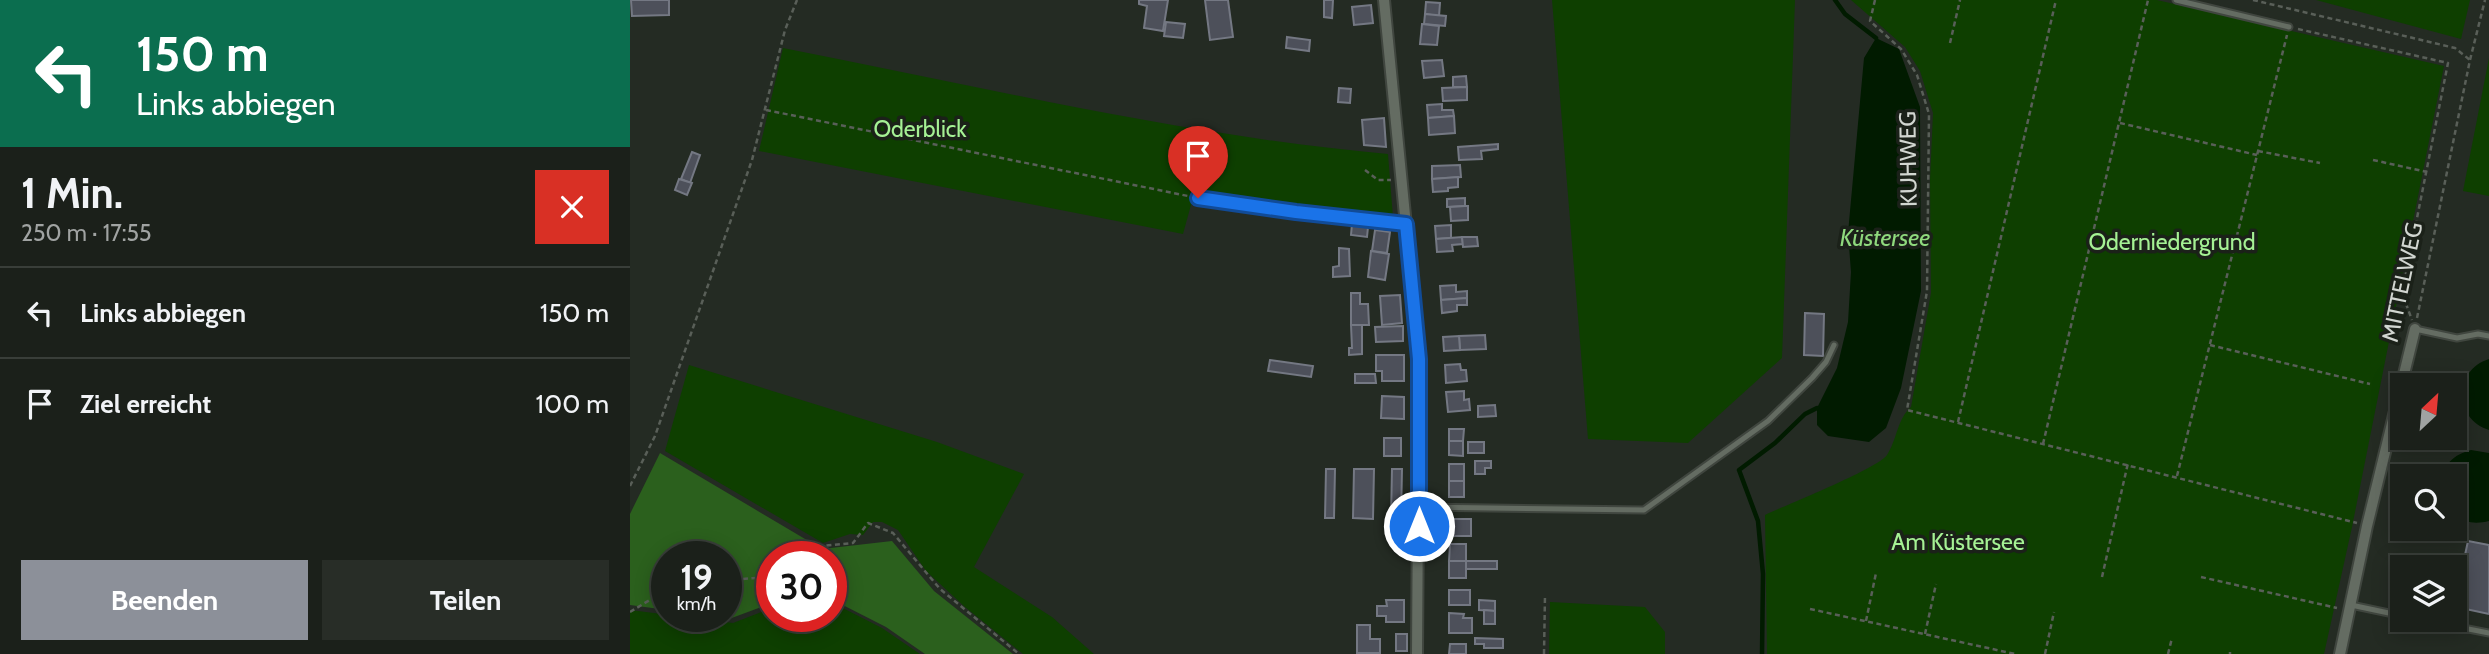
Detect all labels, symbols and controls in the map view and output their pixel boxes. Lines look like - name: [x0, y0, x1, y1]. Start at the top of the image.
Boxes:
- text: 150 m: [136, 24, 269, 83]
- icon: left: [21, 28, 112, 119]
- text: Links abbiegen: [136, 84, 336, 123]
- street label: KUHWEG: [1893, 111, 1923, 207]
- park label: Oderblick: [873, 115, 967, 143]
- pin: [1168, 126, 1228, 198]
- icon: arrive: [1179, 137, 1217, 175]
- text: 1 Min.: [21, 167, 123, 219]
- button: close: [535, 170, 609, 244]
- text: 250 m · 17:55: [21, 219, 151, 247]
- street label: MITTELWEG: [2376, 220, 2428, 344]
- water label: Küstersee: [1840, 223, 1930, 252]
- park label: Oderniedergrund: [2089, 228, 2255, 256]
- icon: left: [21, 294, 59, 332]
- text: Links abbiegen: [80, 297, 246, 329]
- text: 150 m: [540, 297, 609, 329]
- north arrow: [2390, 373, 2468, 450]
- map controls: [2390, 373, 2467, 632]
- icon: arrive: [21, 385, 59, 423]
- text: Ziel erreicht: [80, 388, 211, 420]
- text: 100 m: [536, 388, 609, 420]
- button: search: [2390, 464, 2467, 541]
- position arrow: [1382, 489, 1456, 563]
- park label: Am Küstersee: [1891, 528, 2025, 556]
- speed limit sign: 30: [756, 541, 847, 632]
- button: layers: [2390, 555, 2467, 632]
- text: 19: [680, 556, 713, 599]
- button: Beenden: [21, 560, 308, 640]
- button: Teilen: [322, 560, 609, 640]
- text: km/h: [677, 593, 716, 615]

